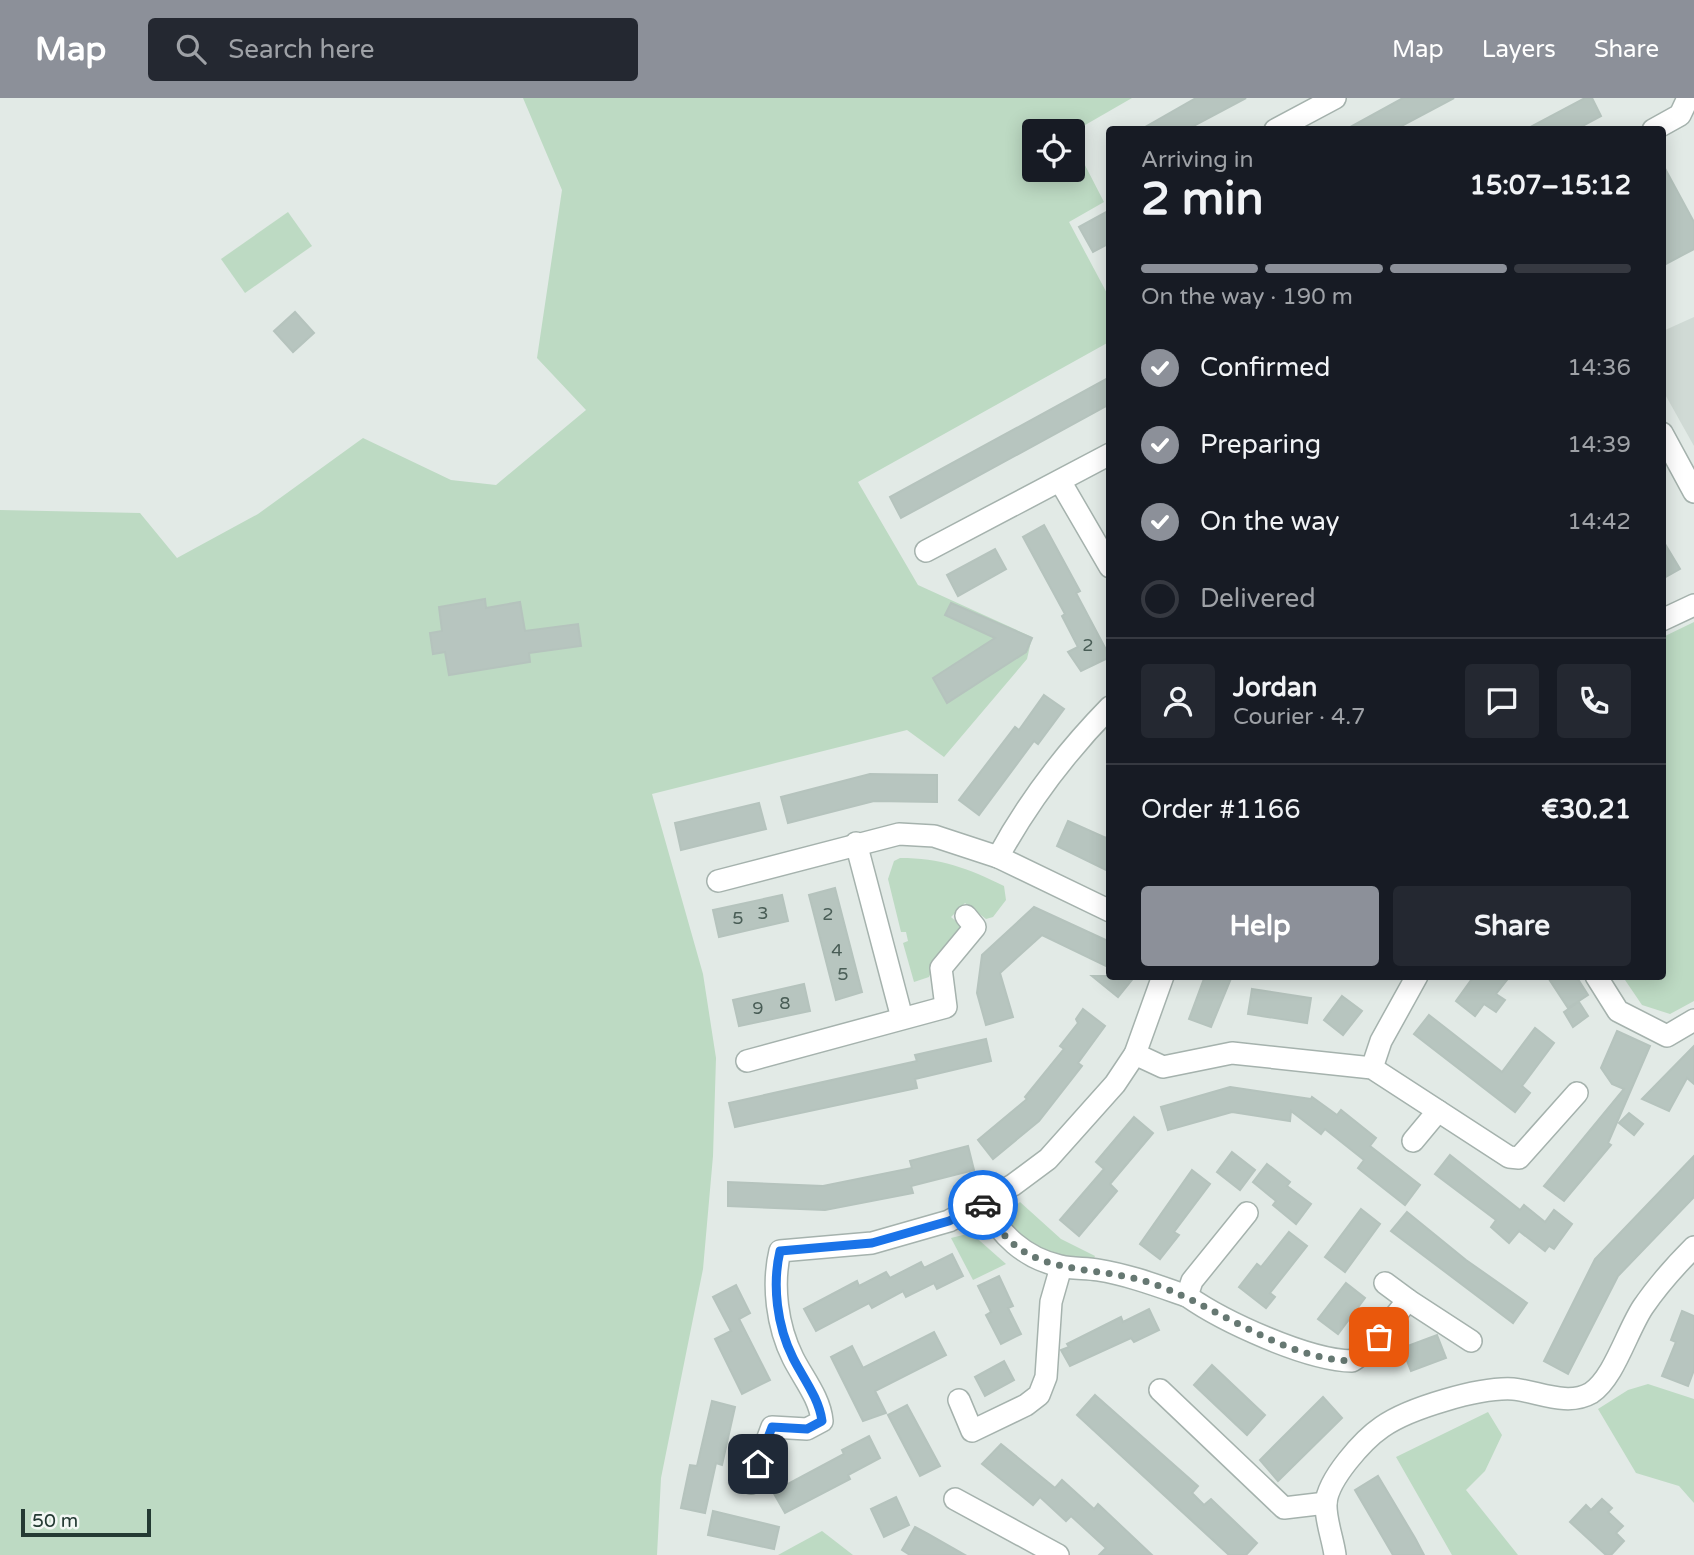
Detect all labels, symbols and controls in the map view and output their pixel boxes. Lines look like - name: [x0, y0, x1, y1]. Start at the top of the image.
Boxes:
- search box: [148, 18, 638, 81]
- text: Map: [35, 30, 106, 69]
- icon: search: [172, 30, 210, 68]
- text: Search here: [228, 34, 374, 65]
- text: Map: [1392, 35, 1444, 64]
- text: Layers: [1482, 35, 1556, 64]
- text: Share: [1594, 35, 1659, 64]
- map controls: [1022, 119, 1085, 182]
- button: locate: [1022, 119, 1085, 182]
- text: Arriving in: [1141, 146, 1254, 174]
- text: 15:07–15:12: [1470, 170, 1631, 201]
- text: 2 min: [1141, 172, 1264, 227]
- text: On the way · 190 m: [1141, 283, 1353, 311]
- icon: check: [1141, 349, 1179, 387]
- text: Confirmed: [1200, 352, 1330, 383]
- text: 14:36: [1567, 354, 1631, 382]
- icon: check: [1141, 426, 1179, 464]
- text: Preparing: [1200, 429, 1321, 460]
- text: 14:39: [1567, 431, 1631, 459]
- icon: check: [1141, 503, 1179, 541]
- text: On the way: [1200, 506, 1340, 537]
- text: 14:42: [1567, 508, 1631, 536]
- text: Delivered: [1200, 583, 1316, 614]
- house number: 2: [1082, 634, 1094, 656]
- button: person: [1141, 664, 1215, 738]
- button: chat: [1465, 664, 1539, 738]
- button: phone: [1557, 664, 1631, 738]
- text: Jordan: [1233, 672, 1317, 703]
- text: Courier · 4.7: [1233, 703, 1366, 731]
- text: Order #1166: [1141, 794, 1301, 825]
- text: €30.21: [1541, 794, 1631, 825]
- button: Help: [1141, 886, 1379, 966]
- button: Share: [1393, 886, 1631, 966]
- house number: 3: [757, 902, 769, 924]
- house number: 2: [822, 903, 834, 925]
- house number: 5: [732, 907, 744, 929]
- house number: 4: [831, 939, 843, 961]
- house number: 5: [837, 963, 849, 985]
- house number: 8: [779, 992, 791, 1014]
- house number: 9: [752, 997, 764, 1019]
- courier: [948, 1170, 1018, 1240]
- icon: car: [964, 1186, 1002, 1224]
- pin: [1349, 1307, 1409, 1367]
- icon: bag: [1360, 1318, 1398, 1356]
- pin: [728, 1434, 788, 1494]
- icon: home: [739, 1445, 777, 1483]
- scale bar: [21, 1506, 150, 1538]
- text: 50 m: [32, 1510, 78, 1532]

